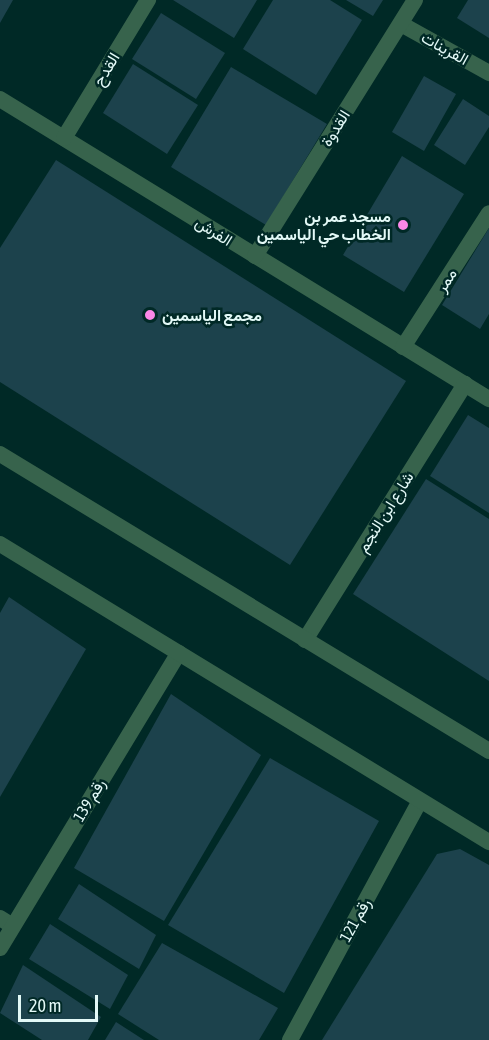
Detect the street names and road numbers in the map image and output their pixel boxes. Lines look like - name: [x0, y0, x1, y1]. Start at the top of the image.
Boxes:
- street label: القرينات: [418, 27, 472, 69]
- street label: القدح: [89, 49, 123, 89]
- street label: القدوة: [316, 106, 354, 150]
- street label: الفرش: [192, 212, 236, 250]
- street label: ممر: [431, 265, 461, 295]
- street label: شارع ابن النجم: [353, 468, 417, 556]
- street label: رقم 139: [69, 775, 109, 825]
- street label: رقم 121: [335, 895, 375, 945]

